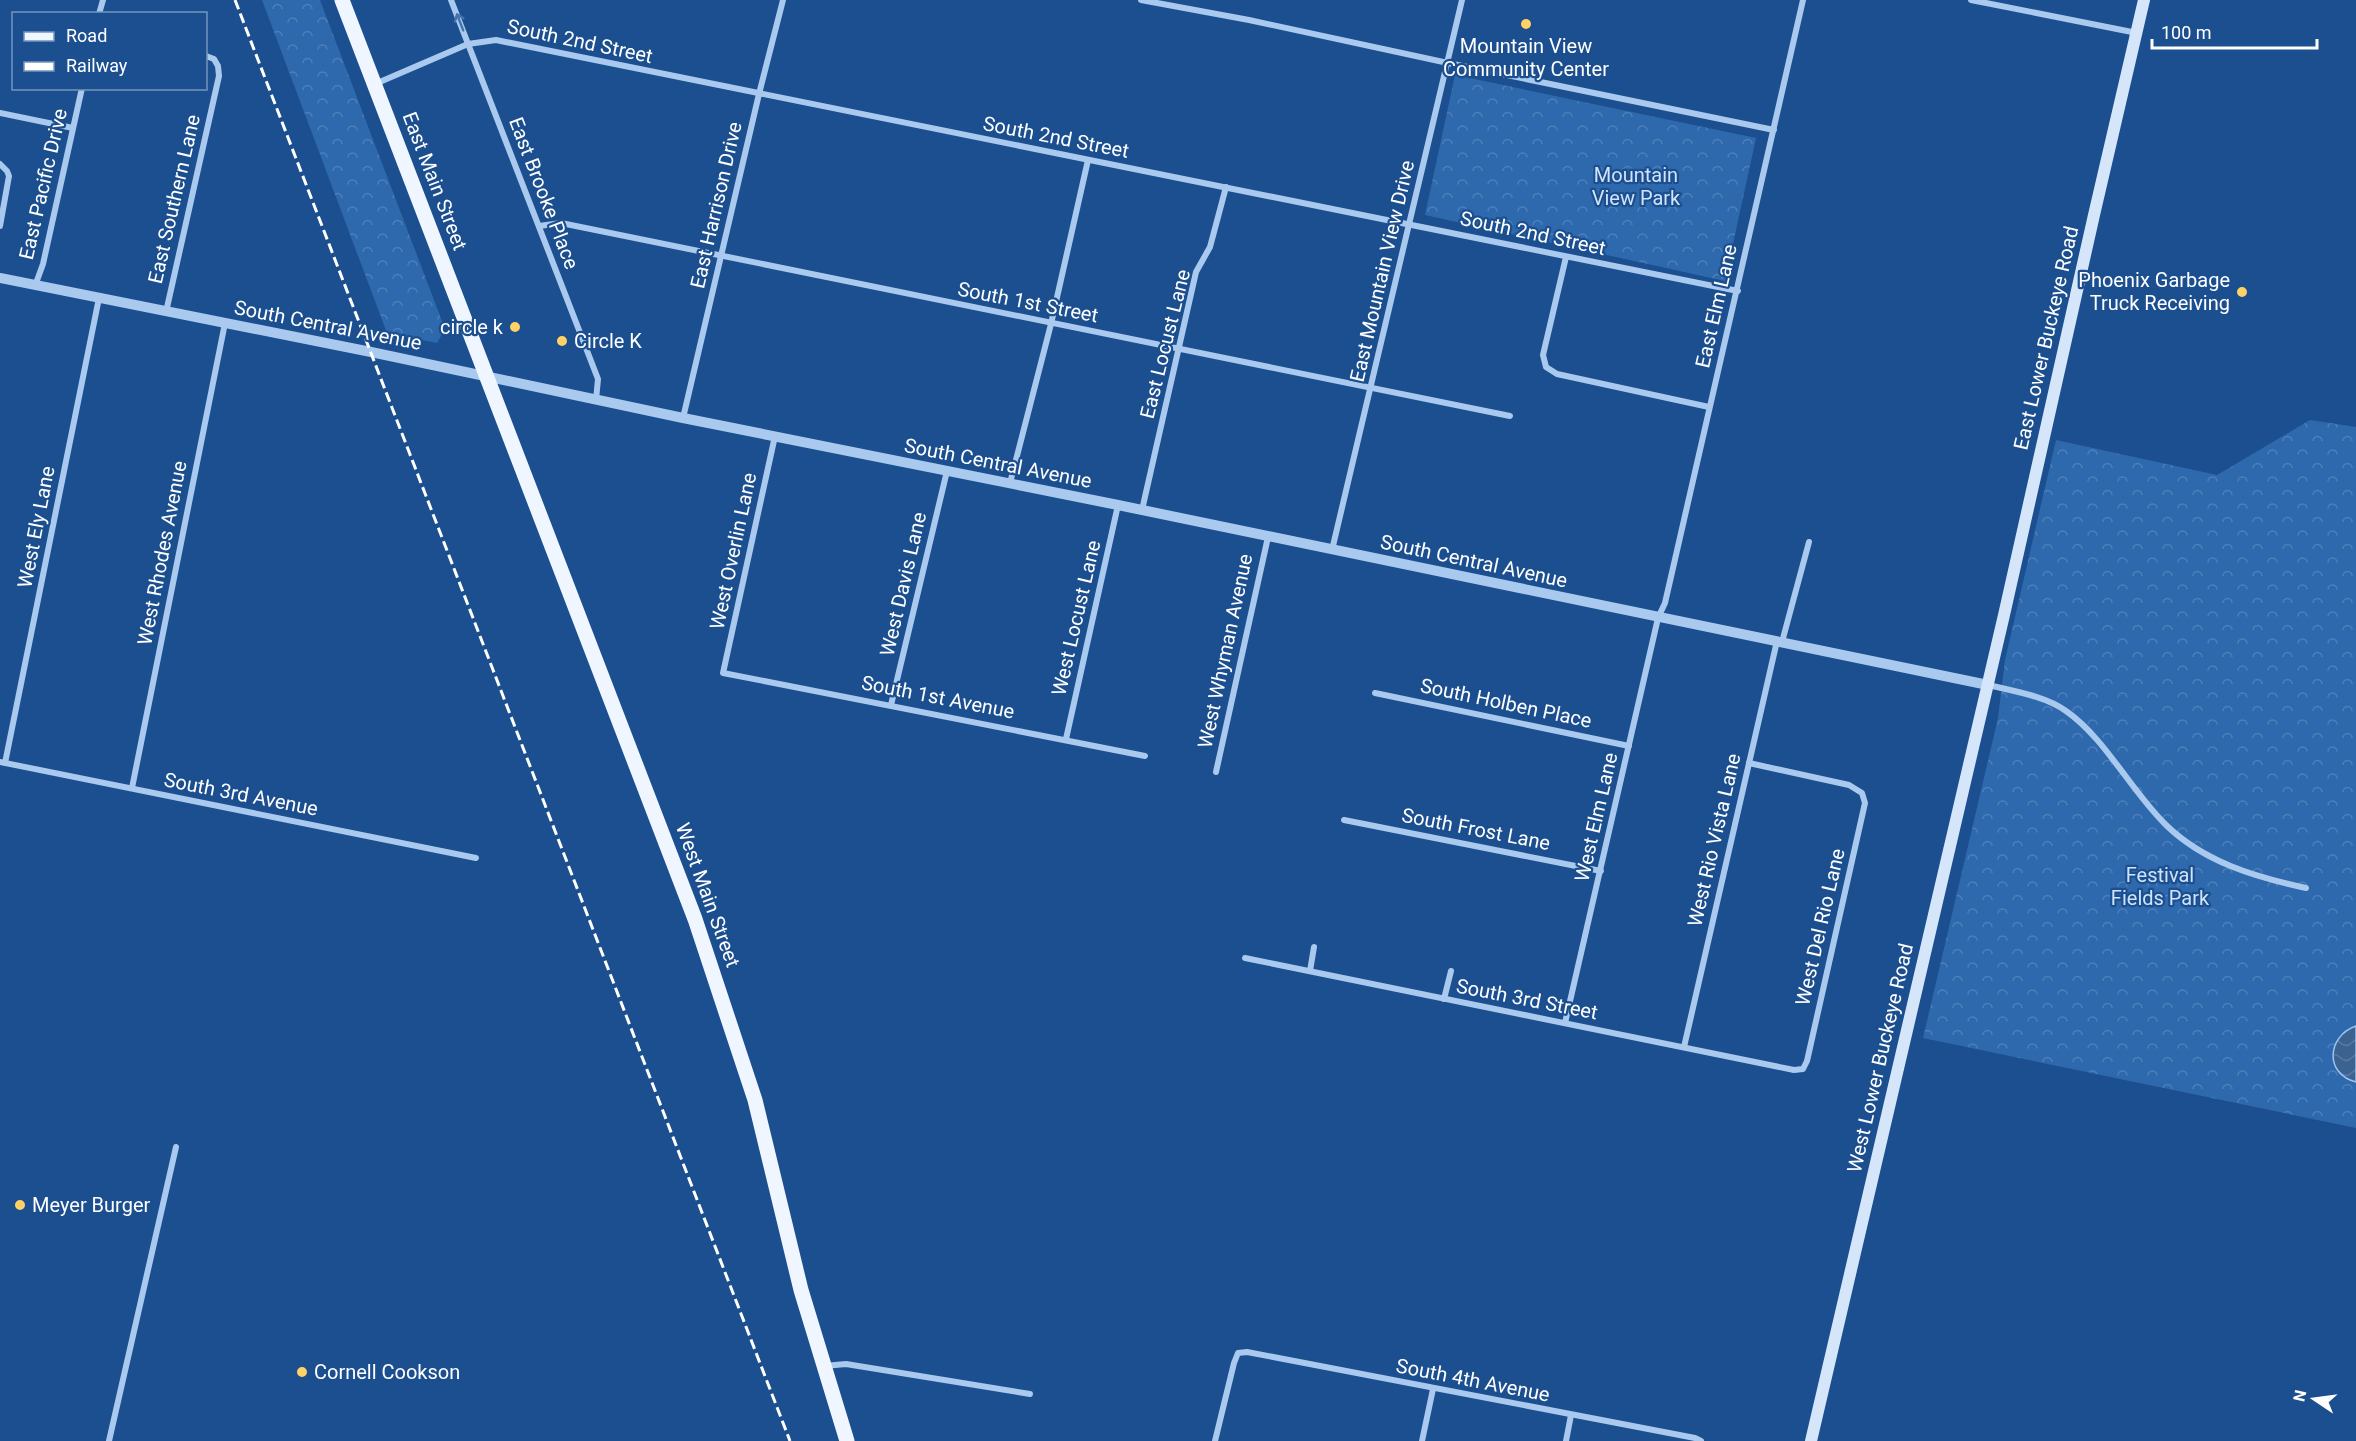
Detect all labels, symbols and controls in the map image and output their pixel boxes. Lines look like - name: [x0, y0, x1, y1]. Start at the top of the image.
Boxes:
- legend: [12, 12, 207, 90]
- scale bar: [2152, 12, 2317, 50]
- one-way arrow: [453, 13, 464, 32]
- street label: South 2nd Street: [505, 14, 655, 68]
- marker: Mountain View Community Center: [1519, 17, 1533, 31]
- text: 100 m: [2161, 22, 2212, 43]
- text: Road: [66, 25, 107, 46]
- place label: Mountain View Community Center: [1443, 34, 1609, 81]
- text: Railway: [66, 55, 128, 76]
- street label: East Pacific Drive: [14, 106, 72, 262]
- street label: East Main Street: [398, 109, 472, 253]
- street label: South 2nd Street: [981, 111, 1131, 163]
- street label: East Southern Lane: [143, 112, 205, 286]
- street label: East Brooke Place: [504, 114, 584, 272]
- street label: East Harrison Drive: [685, 119, 747, 291]
- street label: East Mountain View Drive: [1345, 158, 1419, 384]
- park label: Mountain View Park: [1592, 163, 1681, 210]
- street label: South 2nd Street: [1458, 206, 1608, 260]
- street label: East Lower Buckeye Road: [2009, 224, 2083, 452]
- street label: East Elm Lane: [1690, 242, 1742, 370]
- street label: East Locust Lane: [1135, 267, 1195, 421]
- place label: Phoenix Garbage Truck Receiving: [2078, 268, 2230, 315]
- street label: South 1st Street: [956, 277, 1100, 327]
- marker: Phoenix Garbage Truck Receiving: [2235, 285, 2249, 299]
- street label: South Central Avenue: [232, 295, 424, 355]
- place label: circle k: [440, 315, 504, 339]
- marker: circle k: [508, 320, 522, 334]
- place label: Circle K: [574, 329, 642, 353]
- marker: Circle K: [555, 334, 569, 348]
- street label: South Central Avenue: [902, 433, 1094, 493]
- street label: West Rhodes Avenue: [132, 459, 192, 647]
- street label: West Ely Lane: [12, 464, 60, 590]
- street label: West Overlin Lane: [705, 470, 761, 632]
- street label: West Davis Lane: [875, 510, 931, 658]
- street label: South Central Avenue: [1378, 529, 1570, 593]
- street label: West Locust Lane: [1046, 538, 1106, 698]
- street label: West Whyman Avenue: [1193, 552, 1257, 750]
- street label: South 1st Avenue: [859, 670, 1017, 724]
- street label: South Holben Place: [1418, 673, 1594, 733]
- street label: West Elm Lane: [1569, 750, 1623, 884]
- street label: West Rio Vista Lane: [1682, 751, 1746, 929]
- street label: South 3rd Avenue: [162, 767, 320, 821]
- street label: South Frost Lane: [1400, 803, 1552, 855]
- street label: West Main Street: [671, 820, 745, 970]
- street label: West Del Rio Lane: [1790, 846, 1850, 1008]
- park label: Festival Fields Park: [2111, 863, 2210, 910]
- street label: West Lower Buckeye Road: [1842, 941, 1918, 1175]
- street label: South 3rd Street: [1454, 974, 1600, 1024]
- place label: Meyer Burger: [32, 1193, 151, 1217]
- marker: Meyer Burger: [13, 1198, 27, 1212]
- street label: South 4th Avenue: [1394, 1353, 1552, 1407]
- place label: Cornell Cookson: [314, 1360, 460, 1384]
- marker: Cornell Cookson: [295, 1365, 309, 1379]
- north arrow: [2284, 1369, 2344, 1429]
- text: N: [2289, 1388, 2310, 1403]

